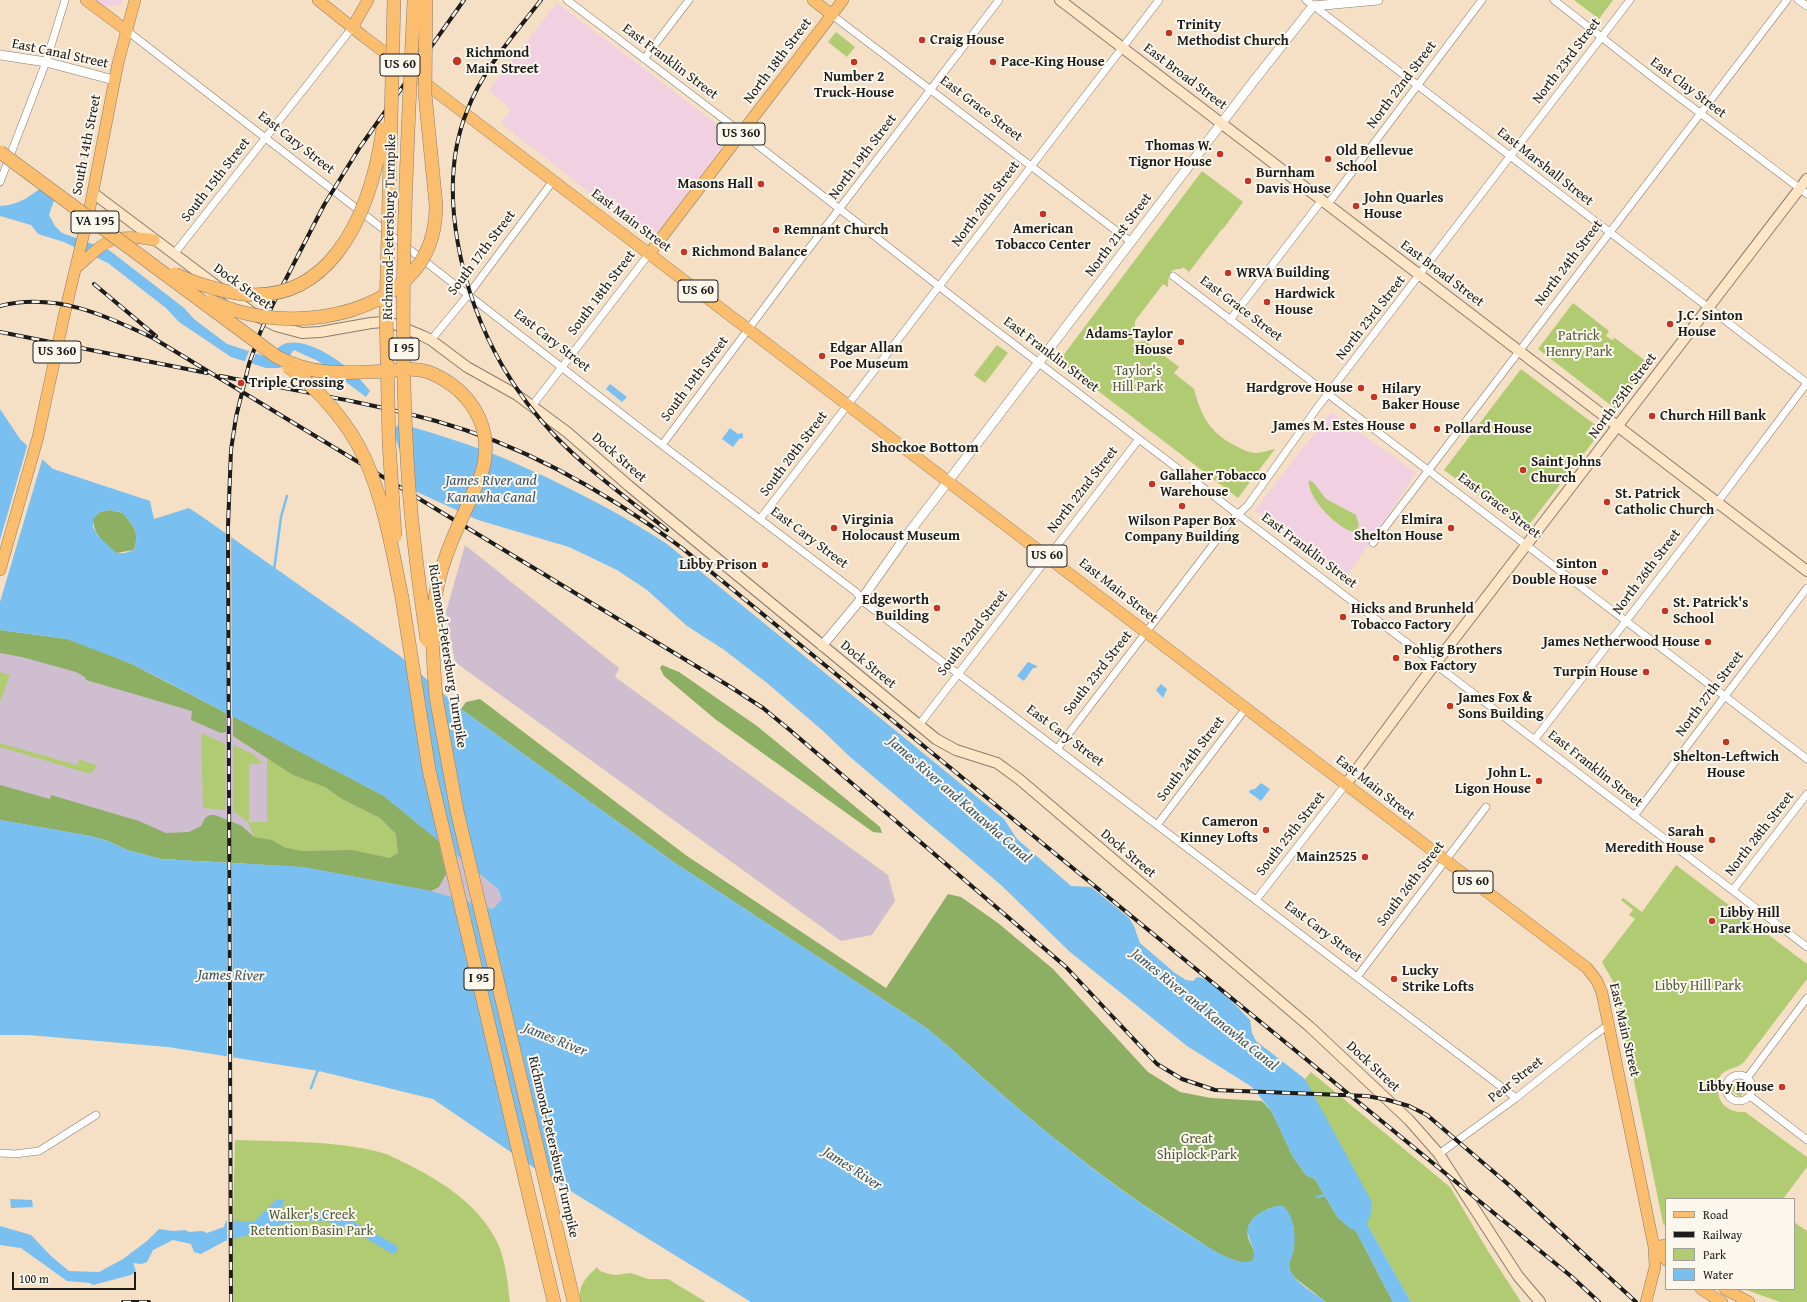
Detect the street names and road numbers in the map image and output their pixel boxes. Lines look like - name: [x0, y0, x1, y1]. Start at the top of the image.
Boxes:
- street label: North 18th Street: [740, 15, 816, 107]
- street label: North 23rd Street: [1529, 15, 1605, 107]
- street label: East Franklin Street: [619, 21, 721, 103]
- street label: East Canal Street: [10, 36, 110, 72]
- street label: North 22nd Street: [1364, 38, 1440, 132]
- street label: East Broad Street: [1140, 40, 1230, 114]
- road number: US 60: [380, 54, 420, 76]
- street label: East Clay Street: [1647, 54, 1729, 122]
- street label: East Grace Street: [936, 72, 1026, 146]
- street label: South 14th Street: [69, 93, 105, 197]
- street label: East Cary Street: [254, 108, 338, 178]
- street label: North 19th Street: [825, 111, 901, 203]
- road number: US 360: [717, 123, 765, 145]
- street label: East Marshall Street: [1494, 124, 1596, 210]
- street label: Richmond-Petersburg Turnpike: [380, 134, 400, 320]
- street label: South 15th Street: [178, 135, 254, 225]
- street label: North 20th Street: [948, 158, 1024, 250]
- street label: East Main Street: [588, 186, 674, 256]
- street label: North 21st Street: [1082, 190, 1156, 280]
- street label: South 17th Street: [445, 207, 519, 299]
- road number: VA 195: [71, 211, 119, 233]
- street label: North 24th Street: [1531, 217, 1607, 309]
- street label: East Broad Street: [1397, 237, 1487, 311]
- street label: South 18th Street: [565, 247, 639, 339]
- street label: Dock Street: [210, 260, 274, 314]
- street label: East Grace Street: [1196, 272, 1286, 346]
- street label: North 23rd Street: [1333, 272, 1409, 364]
- road number: US 60: [678, 280, 718, 302]
- street label: East Cary Street: [510, 306, 594, 376]
- street label: East Franklin Street: [1000, 314, 1102, 396]
- street label: South 19th Street: [658, 333, 732, 425]
- road number: I 95: [389, 338, 419, 360]
- road number: US 360: [33, 341, 81, 363]
- street label: North 25th Street: [1585, 350, 1661, 442]
- street label: South 20th Street: [757, 408, 831, 500]
- street label: Dock Street: [588, 430, 650, 486]
- street label: North 22nd Street: [1044, 443, 1122, 537]
- street label: East Grace Street: [1454, 469, 1544, 543]
- street label: East Cary Street: [767, 503, 851, 573]
- street label: East Franklin Street: [1258, 510, 1360, 592]
- street label: North 26th Street: [1609, 526, 1685, 618]
- road number: US 60: [1027, 545, 1067, 567]
- street label: East Main Street: [1075, 555, 1161, 627]
- street label: Richmond-Petersburg Turnpike: [424, 563, 470, 749]
- street label: South 22nd Street: [934, 587, 1012, 679]
- street label: South 23rd Street: [1060, 627, 1136, 719]
- street label: Dock Street: [837, 637, 899, 693]
- street label: North 27th Street: [1672, 648, 1748, 740]
- street label: East Cary Street: [1023, 701, 1107, 771]
- street label: South 24th Street: [1154, 713, 1228, 805]
- street label: East Franklin Street: [1544, 727, 1646, 811]
- street label: East Main Street: [1332, 752, 1418, 824]
- street label: North 28th Street: [1722, 788, 1798, 880]
- street label: South 25th Street: [1253, 789, 1329, 879]
- street label: Dock Street: [1097, 826, 1159, 882]
- street label: South 26th Street: [1374, 838, 1448, 930]
- road number: US 60: [1453, 871, 1493, 893]
- street label: East Cary Street: [1281, 897, 1365, 967]
- road number: I 95: [464, 968, 494, 990]
- street label: East Main Street: [1605, 982, 1643, 1078]
- street label: Dock Street: [1343, 1038, 1403, 1096]
- street label: Pear Street: [1485, 1053, 1547, 1107]
- street label: Richmond-Petersburg Turnpike: [524, 1054, 582, 1240]

